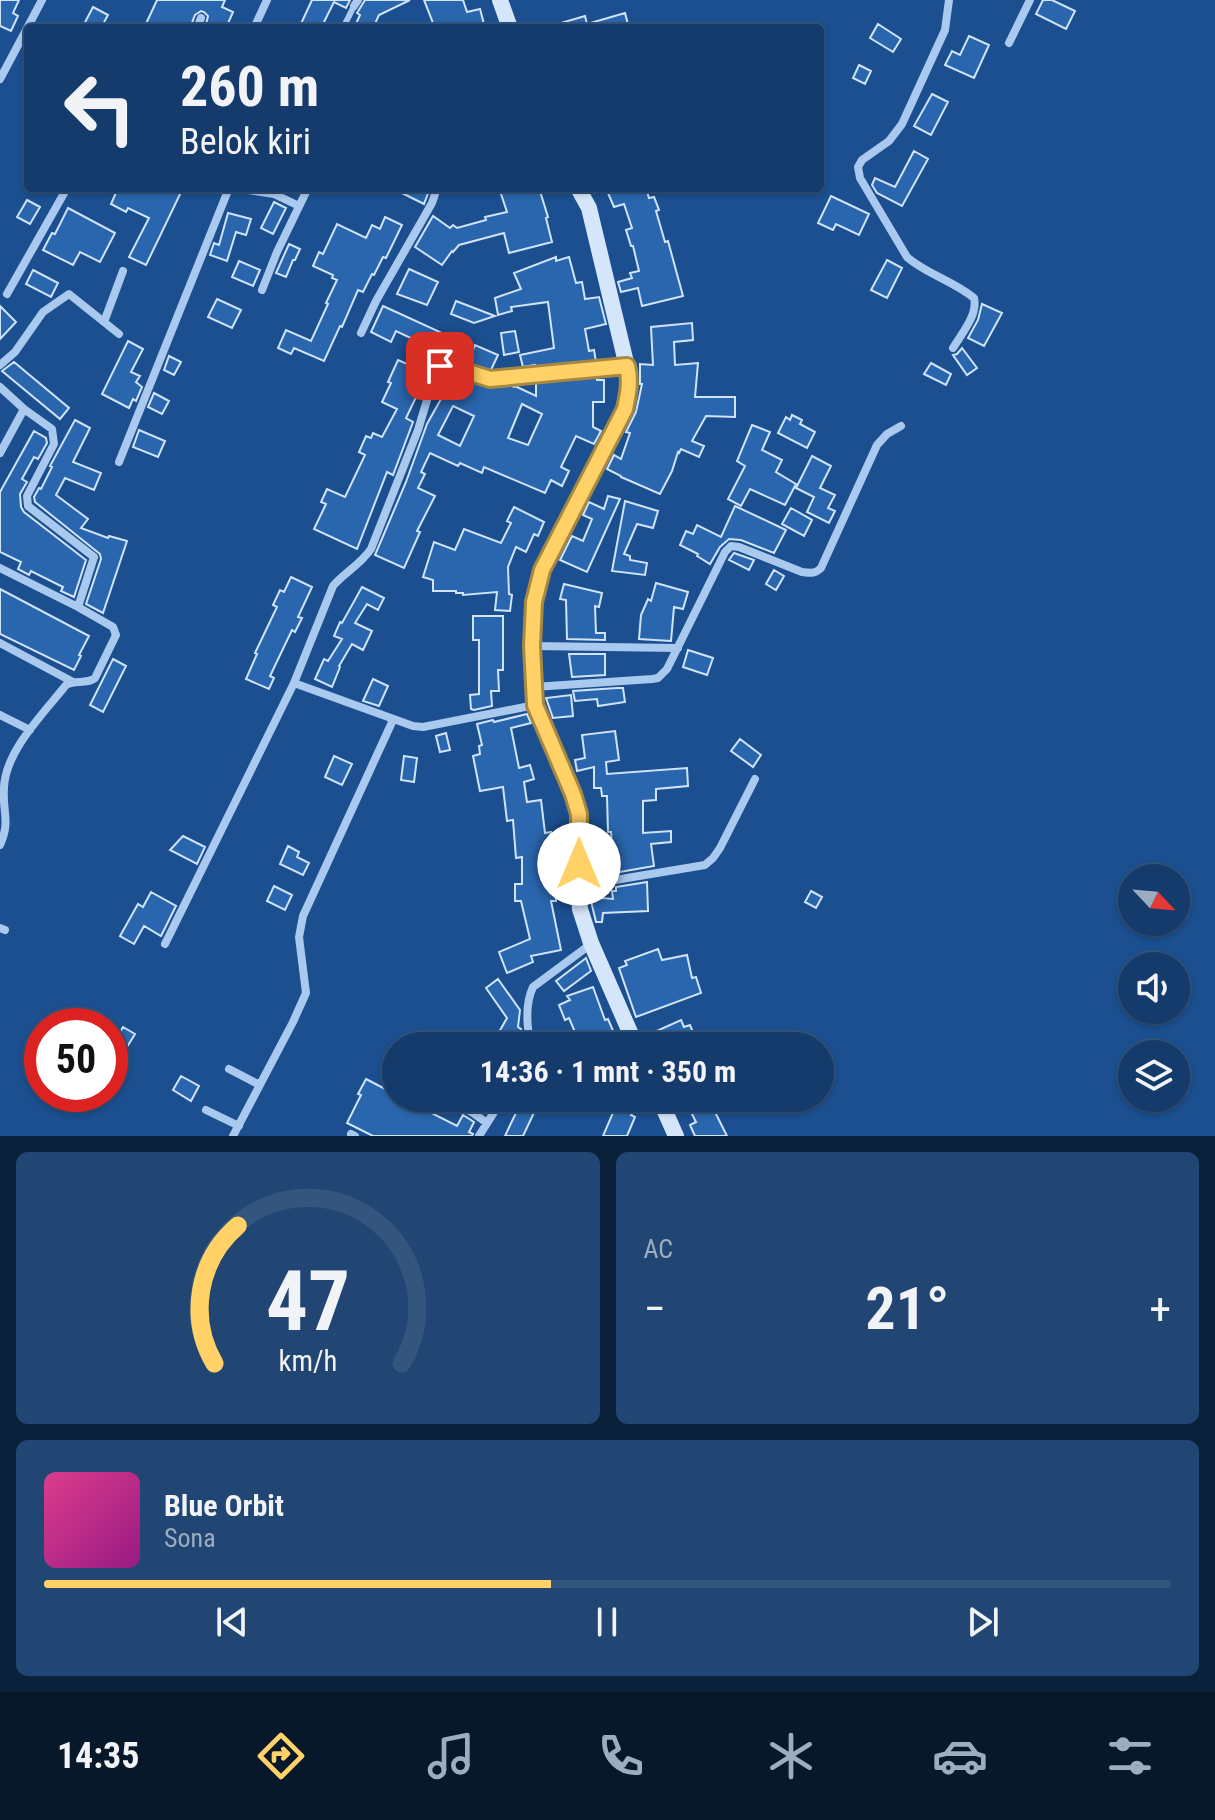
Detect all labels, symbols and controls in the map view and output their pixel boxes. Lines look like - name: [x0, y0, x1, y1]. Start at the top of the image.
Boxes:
- text: 260 m: [180, 54, 319, 120]
- icon: left: [48, 56, 152, 160]
- text: Belok kiri: [180, 121, 311, 163]
- pin: [406, 332, 474, 400]
- icon: arrive: [418, 344, 462, 388]
- position arrow: [537, 822, 621, 906]
- north arrow: [1118, 864, 1190, 936]
- map controls: [1118, 864, 1190, 1112]
- button: sound: [1118, 952, 1190, 1024]
- speed limit sign: 50: [24, 1008, 128, 1112]
- button: layers: [1118, 1040, 1190, 1112]
- text: 14:36 · 1 mnt · 350 m: [480, 1054, 736, 1089]
- text: AC: [644, 1234, 673, 1264]
- text: 47: [266, 1253, 350, 1350]
- text: 21°: [865, 1273, 949, 1344]
- text: −: [644, 1283, 666, 1335]
- text: +: [1149, 1283, 1171, 1335]
- text: km/h: [278, 1344, 337, 1378]
- text: Blue Orbit: [164, 1488, 284, 1523]
- text: Sona: [164, 1523, 216, 1553]
- icon: previous: [210, 1600, 254, 1644]
- icon: pause: [585, 1600, 629, 1644]
- icon: next: [961, 1600, 1005, 1644]
- icon: directions: [253, 1728, 309, 1784]
- icon: music: [423, 1728, 479, 1784]
- icon: phone: [593, 1728, 649, 1784]
- icon: climate: [763, 1728, 819, 1784]
- icon: car: [932, 1728, 988, 1784]
- icon: filters: [1102, 1728, 1158, 1784]
- text: 14:35: [57, 1735, 140, 1777]

